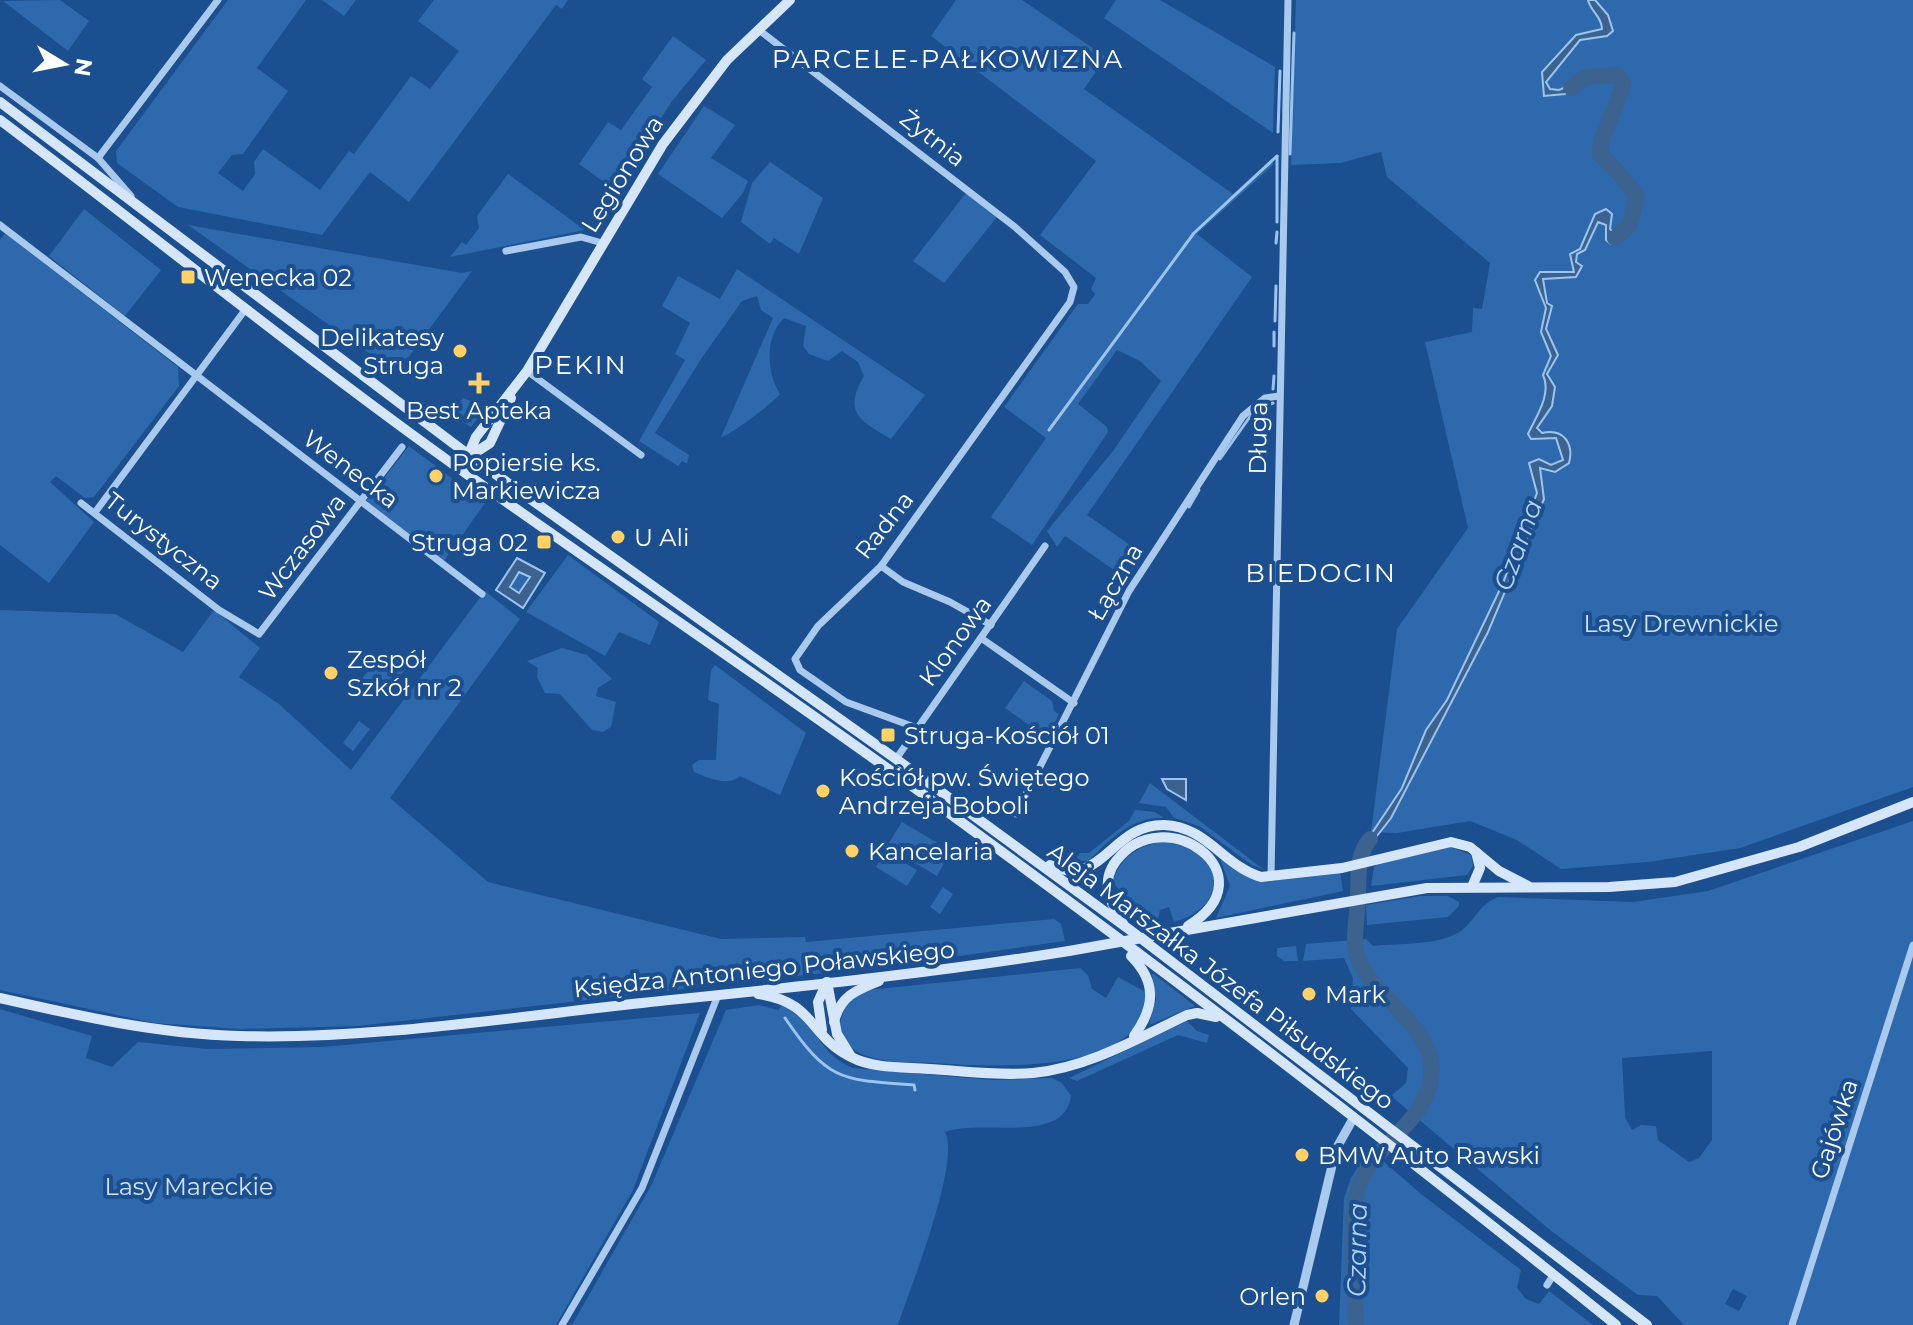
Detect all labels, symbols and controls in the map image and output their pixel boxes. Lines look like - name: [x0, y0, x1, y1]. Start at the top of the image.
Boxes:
- north arrow: [24, 24, 104, 104]
- district label: PARCELE-PAŁKOWIZNA: [772, 43, 1124, 75]
- text: N: [68, 56, 98, 78]
- street label: Żytnia: [894, 103, 972, 173]
- street label: Legionowa: [575, 110, 669, 238]
- place label: Wenecka 02: [204, 263, 352, 292]
- marker: Wenecka 02: [179, 268, 197, 286]
- place label: Delikatesy Struga: [320, 323, 444, 380]
- marker: Delikatesy Struga: [451, 342, 469, 360]
- district label: PEKIN: [534, 349, 628, 381]
- marker: Best Apteka: [470, 374, 488, 392]
- place label: Best Apteka: [406, 396, 552, 425]
- street label: Długa: [1243, 401, 1273, 475]
- street label: Wenecka: [297, 424, 405, 514]
- place label: Popiersie ks. Markiewicza: [452, 448, 601, 505]
- marker: Popiersie ks. Markiewicza: [427, 467, 445, 485]
- street label: Radna: [849, 485, 919, 565]
- street label: Turystyczna: [99, 486, 229, 596]
- street label: Wczasowa: [252, 488, 352, 606]
- water label: Czarna: [1487, 495, 1549, 595]
- place label: U Ali: [634, 523, 689, 552]
- place label: Struga 02: [411, 528, 528, 557]
- marker: U Ali: [609, 528, 627, 546]
- marker: Struga 02: [535, 533, 553, 551]
- street label: Łączna: [1081, 538, 1149, 626]
- district label: BIEDOCIN: [1245, 557, 1397, 589]
- street label: Klonowa: [913, 590, 997, 692]
- park label: Lasy Drewnickie: [1583, 609, 1779, 638]
- place label: Zespół Szkół nr 2: [347, 645, 462, 702]
- marker: Zespół Szkół nr 2: [322, 664, 340, 682]
- place label: Struga-Kościół 01: [904, 721, 1110, 750]
- marker: Struga-Kościół 01: [879, 726, 897, 744]
- place label: Kościół pw. Świętego Andrzeja Boboli: [839, 763, 1089, 820]
- marker: Kościół pw. Świętego Andrzeja Boboli: [814, 782, 832, 800]
- street label: Aleja Marszałka Józefa Piłsudskiego: [1042, 836, 1400, 1116]
- place label: Kancelaria: [868, 837, 994, 866]
- marker: Kancelaria: [843, 842, 861, 860]
- street label: Księdza Antoniego Poławskiego: [572, 935, 956, 1003]
- place label: Mark: [1325, 980, 1387, 1009]
- marker: Mark: [1300, 985, 1318, 1003]
- street label: Gajówka: [1804, 1075, 1864, 1183]
- place label: BMW Auto Rawski: [1318, 1141, 1540, 1170]
- marker: BMW Auto Rawski: [1293, 1146, 1311, 1164]
- park label: Lasy Mareckie: [105, 1172, 273, 1201]
- water label: Czarna: [1340, 1203, 1374, 1297]
- place label: Orlen: [1239, 1282, 1306, 1311]
- marker: Orlen: [1313, 1287, 1331, 1305]

